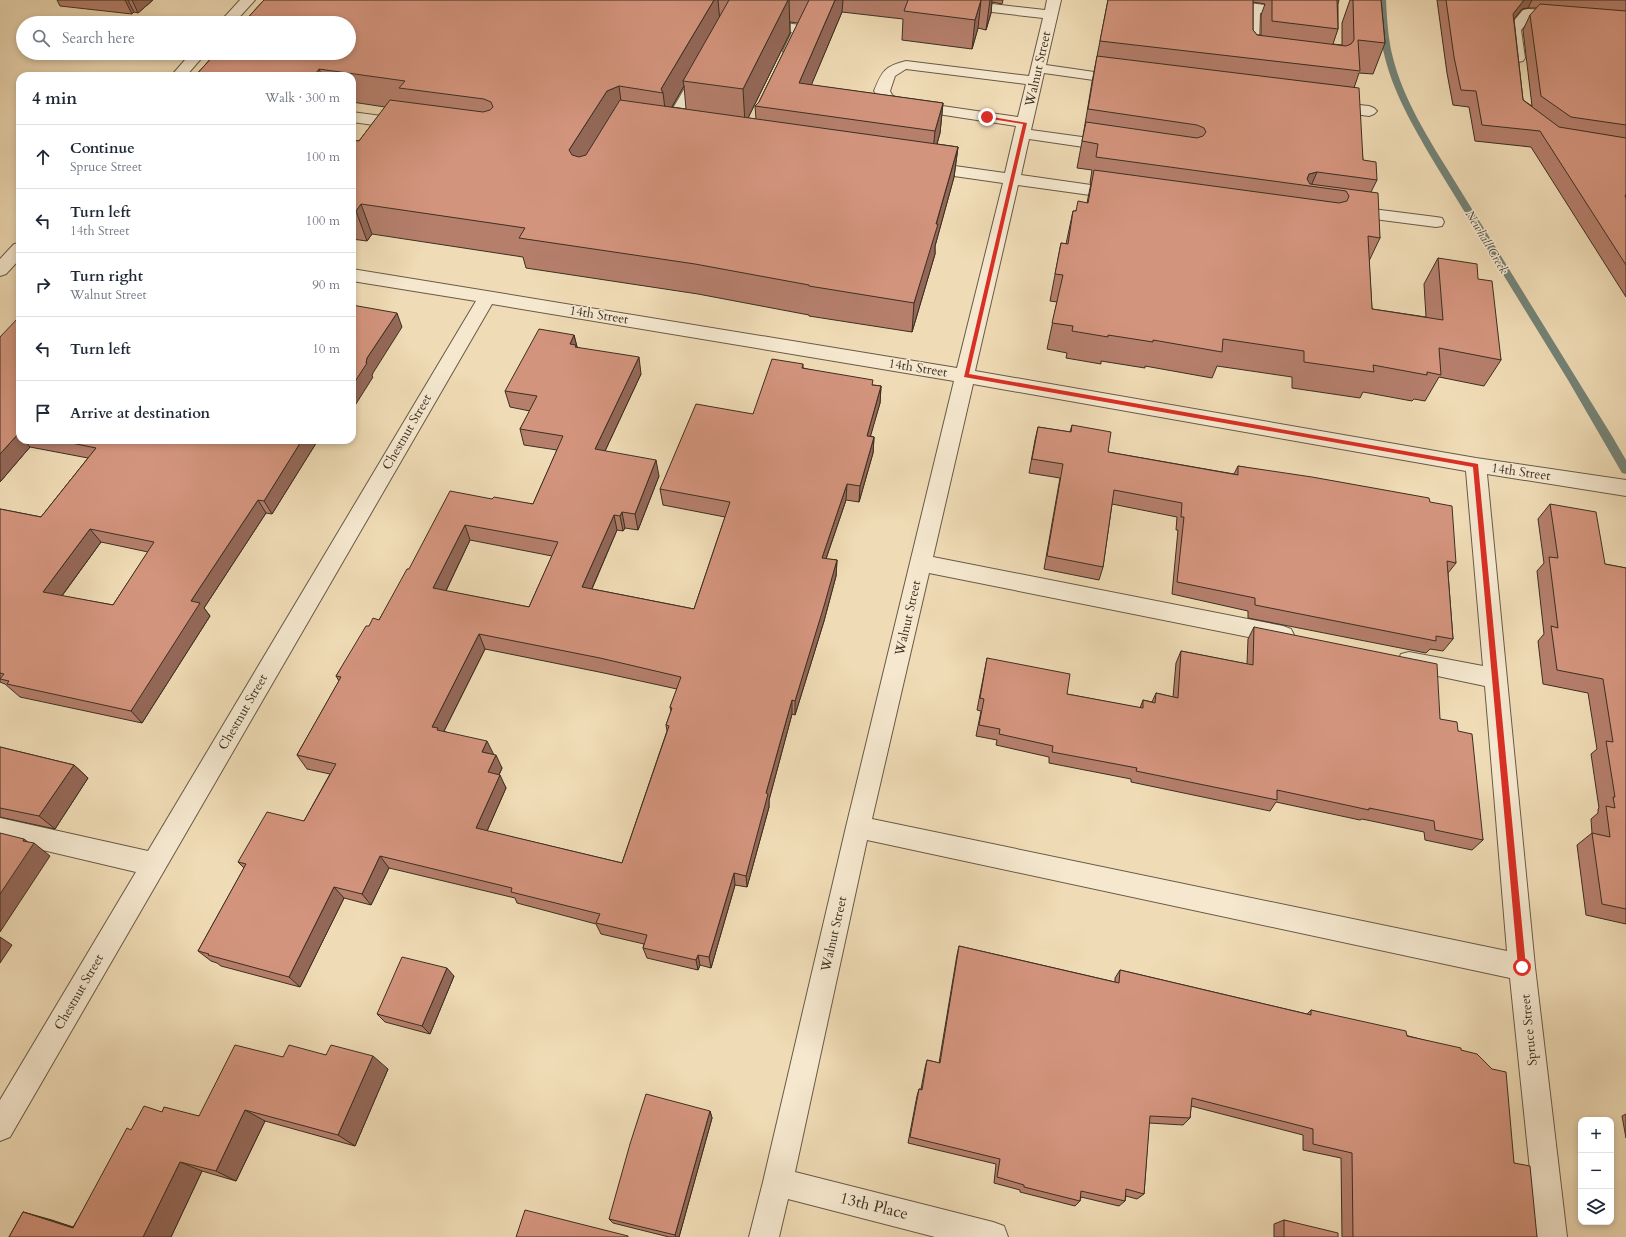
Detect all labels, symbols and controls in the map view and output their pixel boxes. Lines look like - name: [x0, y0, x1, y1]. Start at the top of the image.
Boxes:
- search box: [16, 16, 356, 60]
- icon: search: [30, 27, 52, 49]
- text: Search here: [62, 28, 135, 48]
- street label: Walnut Street: [1020, 30, 1055, 109]
- text: 4 min: [32, 87, 77, 110]
- text: Walk · 300 m: [265, 89, 340, 107]
- route end: [978, 108, 996, 126]
- text: Continue: [70, 138, 135, 158]
- icon: ahead: [32, 146, 54, 168]
- text: 100 m: [306, 148, 340, 166]
- text: Spruce Street: [70, 158, 142, 176]
- text: Turn left: [70, 202, 131, 222]
- water label: Newhall Creek: [1462, 207, 1512, 277]
- icon: left: [32, 210, 54, 232]
- text: 100 m: [306, 212, 340, 230]
- text: 14th Street: [70, 222, 129, 240]
- text: Turn right: [70, 266, 143, 286]
- icon: right: [32, 274, 54, 296]
- text: 90 m: [312, 276, 340, 294]
- text: Walnut Street: [70, 286, 147, 304]
- street label: 14th Street: [568, 301, 630, 329]
- icon: left: [32, 338, 54, 360]
- text: Turn left: [70, 339, 131, 359]
- text: 10 m: [312, 340, 340, 358]
- street label: 14th Street: [887, 354, 949, 382]
- street label: Chestnut Street: [378, 391, 436, 473]
- icon: arrive: [32, 402, 54, 424]
- text: Arrive at destination: [70, 403, 210, 423]
- street label: 14th Street: [1490, 459, 1552, 485]
- street label: Walnut Street: [890, 579, 925, 658]
- street label: Chestnut Street: [214, 671, 272, 753]
- street label: Walnut Street: [816, 895, 851, 974]
- street label: Chestnut Street: [50, 951, 108, 1033]
- route start: [1513, 958, 1531, 976]
- street label: Spruce Street: [1516, 993, 1542, 1067]
- map controls: [1578, 1117, 1614, 1225]
- button: +: [1578, 1117, 1614, 1153]
- button: −: [1578, 1153, 1614, 1189]
- street label: 13th Place: [838, 1187, 910, 1225]
- button: layers: [1578, 1189, 1614, 1225]

